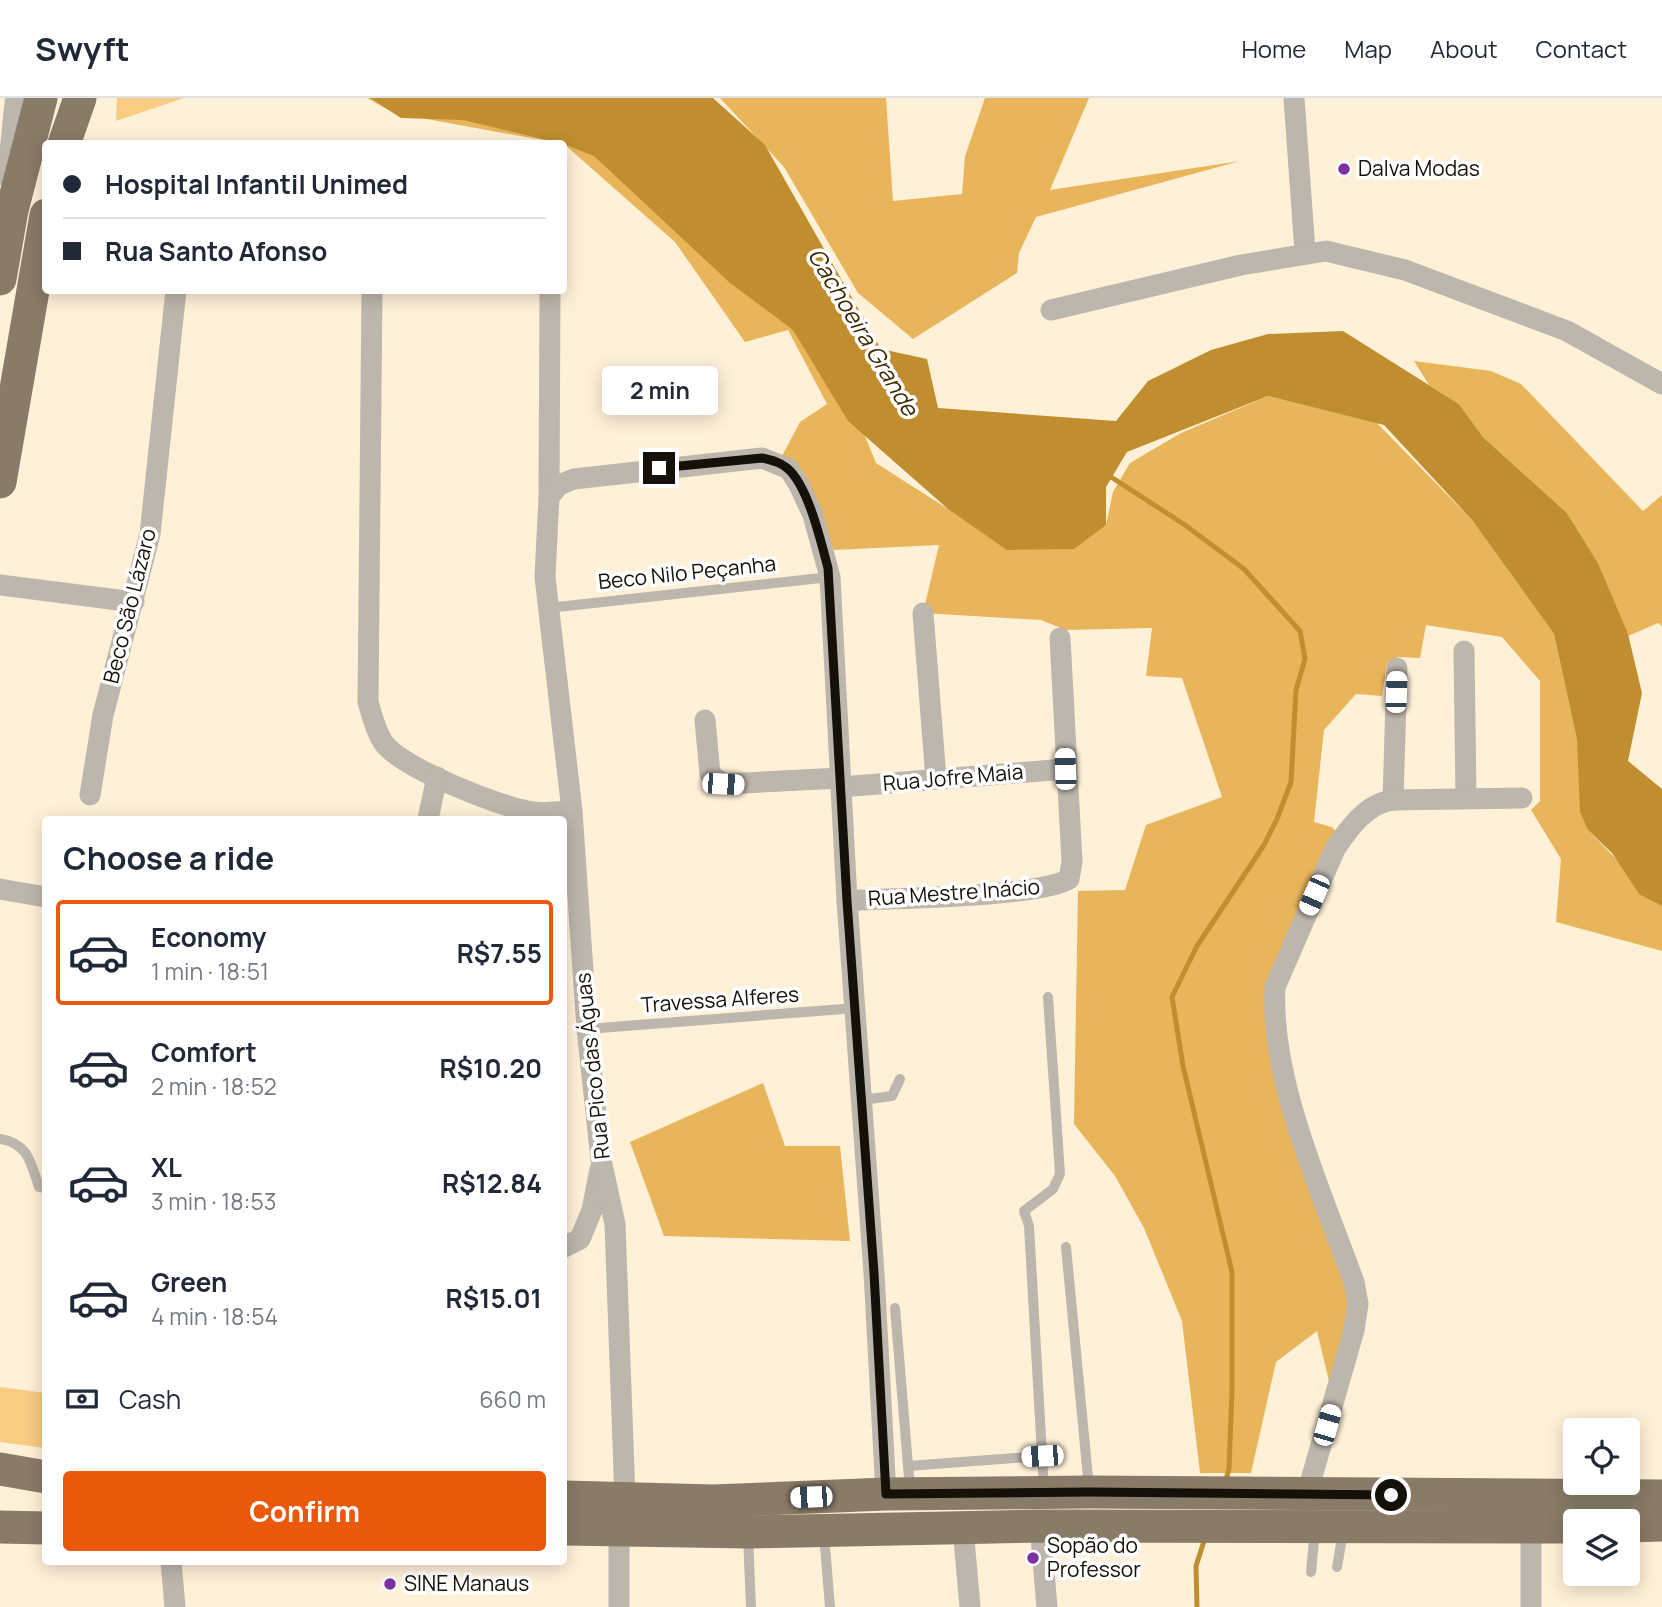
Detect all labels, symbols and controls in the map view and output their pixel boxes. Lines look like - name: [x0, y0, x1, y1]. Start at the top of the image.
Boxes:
- text: Swyft: [35, 26, 130, 71]
- text: Home: [1241, 32, 1306, 65]
- text: Map: [1344, 32, 1392, 65]
- text: About: [1430, 32, 1498, 65]
- text: Contact: [1536, 32, 1627, 65]
- place label: Dalva Modas: [1358, 154, 1480, 182]
- marker: Dalva Modas: [1336, 161, 1352, 177]
- text: Hospital Infantil Unimed: [105, 166, 408, 202]
- text: Rua Santo Afonso: [105, 233, 327, 269]
- water label: Cachoeira Grande: [801, 241, 927, 423]
- callout: 2 min: [601, 366, 717, 416]
- text: 2 min: [630, 374, 690, 406]
- route end: [643, 452, 675, 484]
- street label: Beco São Lázaro: [96, 525, 162, 686]
- street label: Beco Nilo Peçanha: [597, 549, 777, 595]
- car: [1385, 671, 1408, 713]
- car: [1054, 748, 1077, 790]
- street label: Rua Jofre Maia: [882, 757, 1024, 797]
- car: [702, 772, 745, 796]
- text: Choose a ride: [63, 836, 274, 880]
- street label: Rua Mestre Inácio: [867, 872, 1041, 912]
- car: [1296, 872, 1333, 918]
- text: Economy: [151, 919, 266, 955]
- icon: car: [67, 921, 130, 984]
- text: R$7.55: [457, 935, 542, 971]
- text: 1 min · 18:51: [151, 955, 269, 987]
- street label: Rua Pico das Águas: [568, 971, 616, 1161]
- street label: Travessa Alferes: [640, 980, 800, 1018]
- text: Comfort: [151, 1034, 257, 1070]
- icon: car: [67, 1036, 130, 1099]
- text: R$10.20: [440, 1050, 542, 1086]
- text: 2 min · 18:52: [151, 1070, 277, 1102]
- text: XL: [151, 1149, 182, 1185]
- icon: car: [67, 1151, 130, 1214]
- text: R$12.84: [442, 1165, 542, 1201]
- text: 3 min · 18:53: [151, 1185, 276, 1217]
- text: Green: [151, 1264, 227, 1300]
- icon: car: [67, 1266, 130, 1329]
- text: R$15.01: [446, 1280, 542, 1316]
- text: 4 min · 18:54: [151, 1300, 278, 1332]
- icon: cash: [63, 1380, 101, 1418]
- text: Cash: [119, 1381, 181, 1417]
- text: 660 m: [479, 1383, 546, 1415]
- car: [1312, 1402, 1343, 1448]
- map controls: [1563, 1418, 1640, 1586]
- button: locate: [1563, 1418, 1640, 1495]
- car: [1021, 1444, 1064, 1468]
- button: Confirm: [63, 1471, 546, 1551]
- route start: [1375, 1479, 1407, 1511]
- car: [790, 1486, 833, 1508]
- button: layers: [1563, 1509, 1640, 1586]
- place label: Sopão do Professor: [1047, 1531, 1141, 1583]
- marker: Sopão do Professor: [1025, 1550, 1041, 1566]
- place label: SINE Manaus: [404, 1569, 529, 1597]
- marker: SINE Manaus: [382, 1576, 398, 1592]

